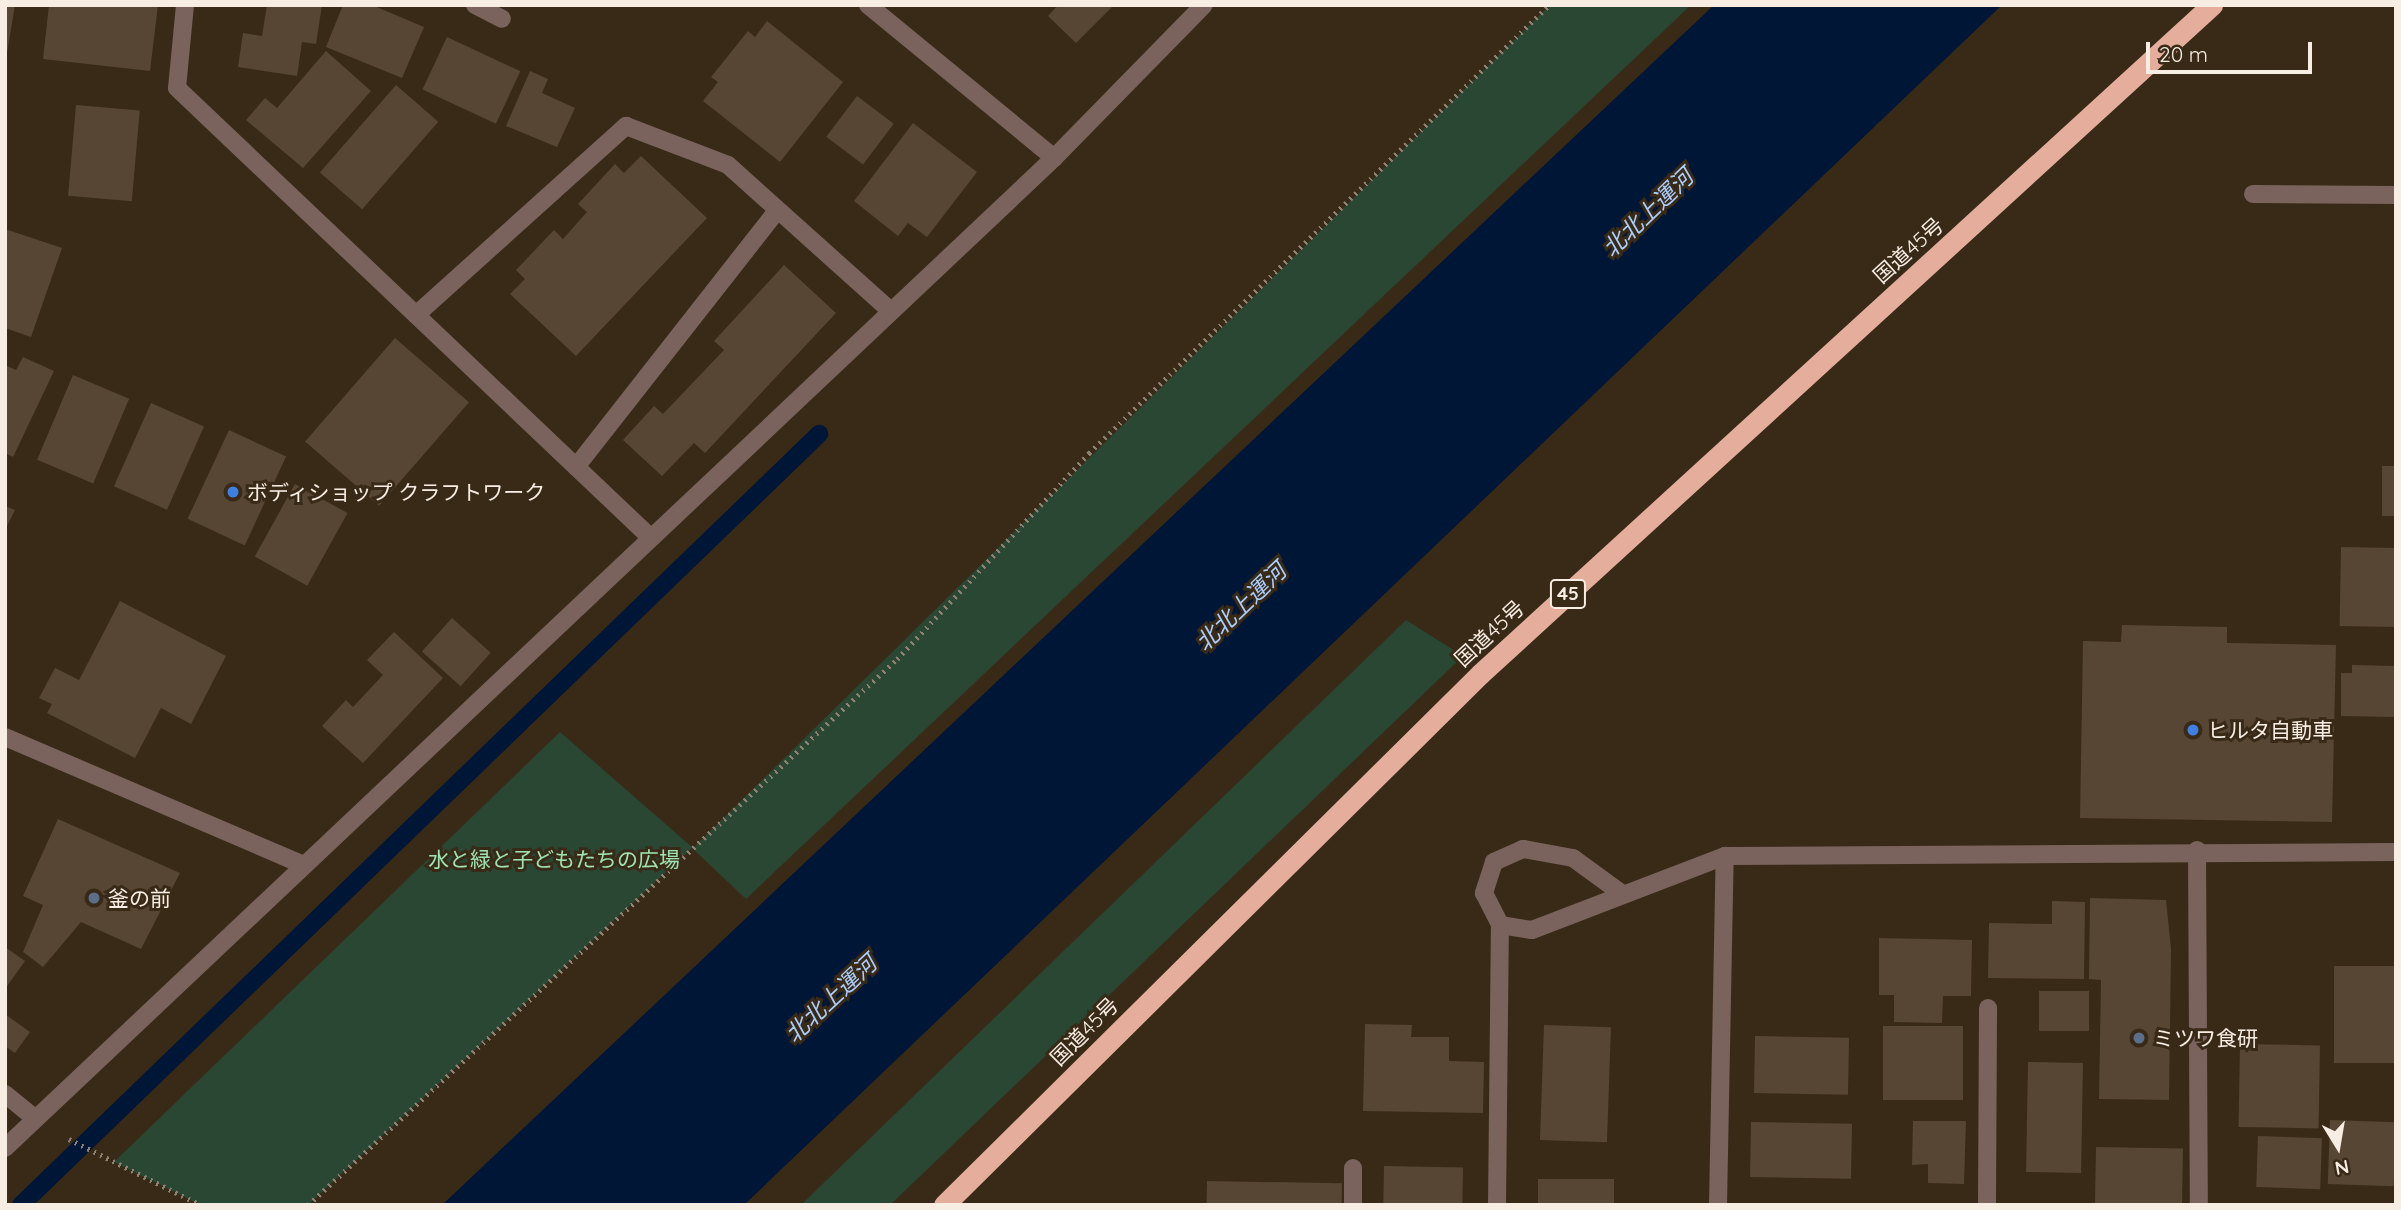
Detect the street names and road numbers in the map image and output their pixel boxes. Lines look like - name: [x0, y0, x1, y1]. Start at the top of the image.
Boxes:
- street label: 国道45号: [1868, 212, 1948, 288]
- road number: 45: [1549, 579, 1587, 610]
- street label: 国道45号: [1449, 595, 1529, 671]
- street label: 国道45号: [1045, 992, 1123, 1070]

